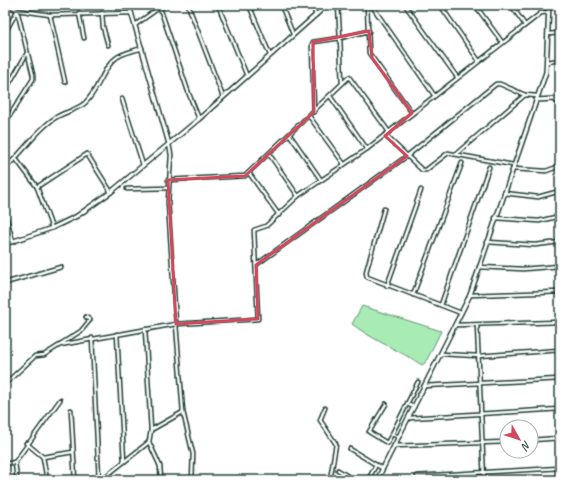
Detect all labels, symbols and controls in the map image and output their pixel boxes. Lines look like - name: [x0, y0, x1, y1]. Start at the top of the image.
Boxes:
- north arrow: [499, 419, 539, 459]
- text: N: [518, 438, 534, 454]

